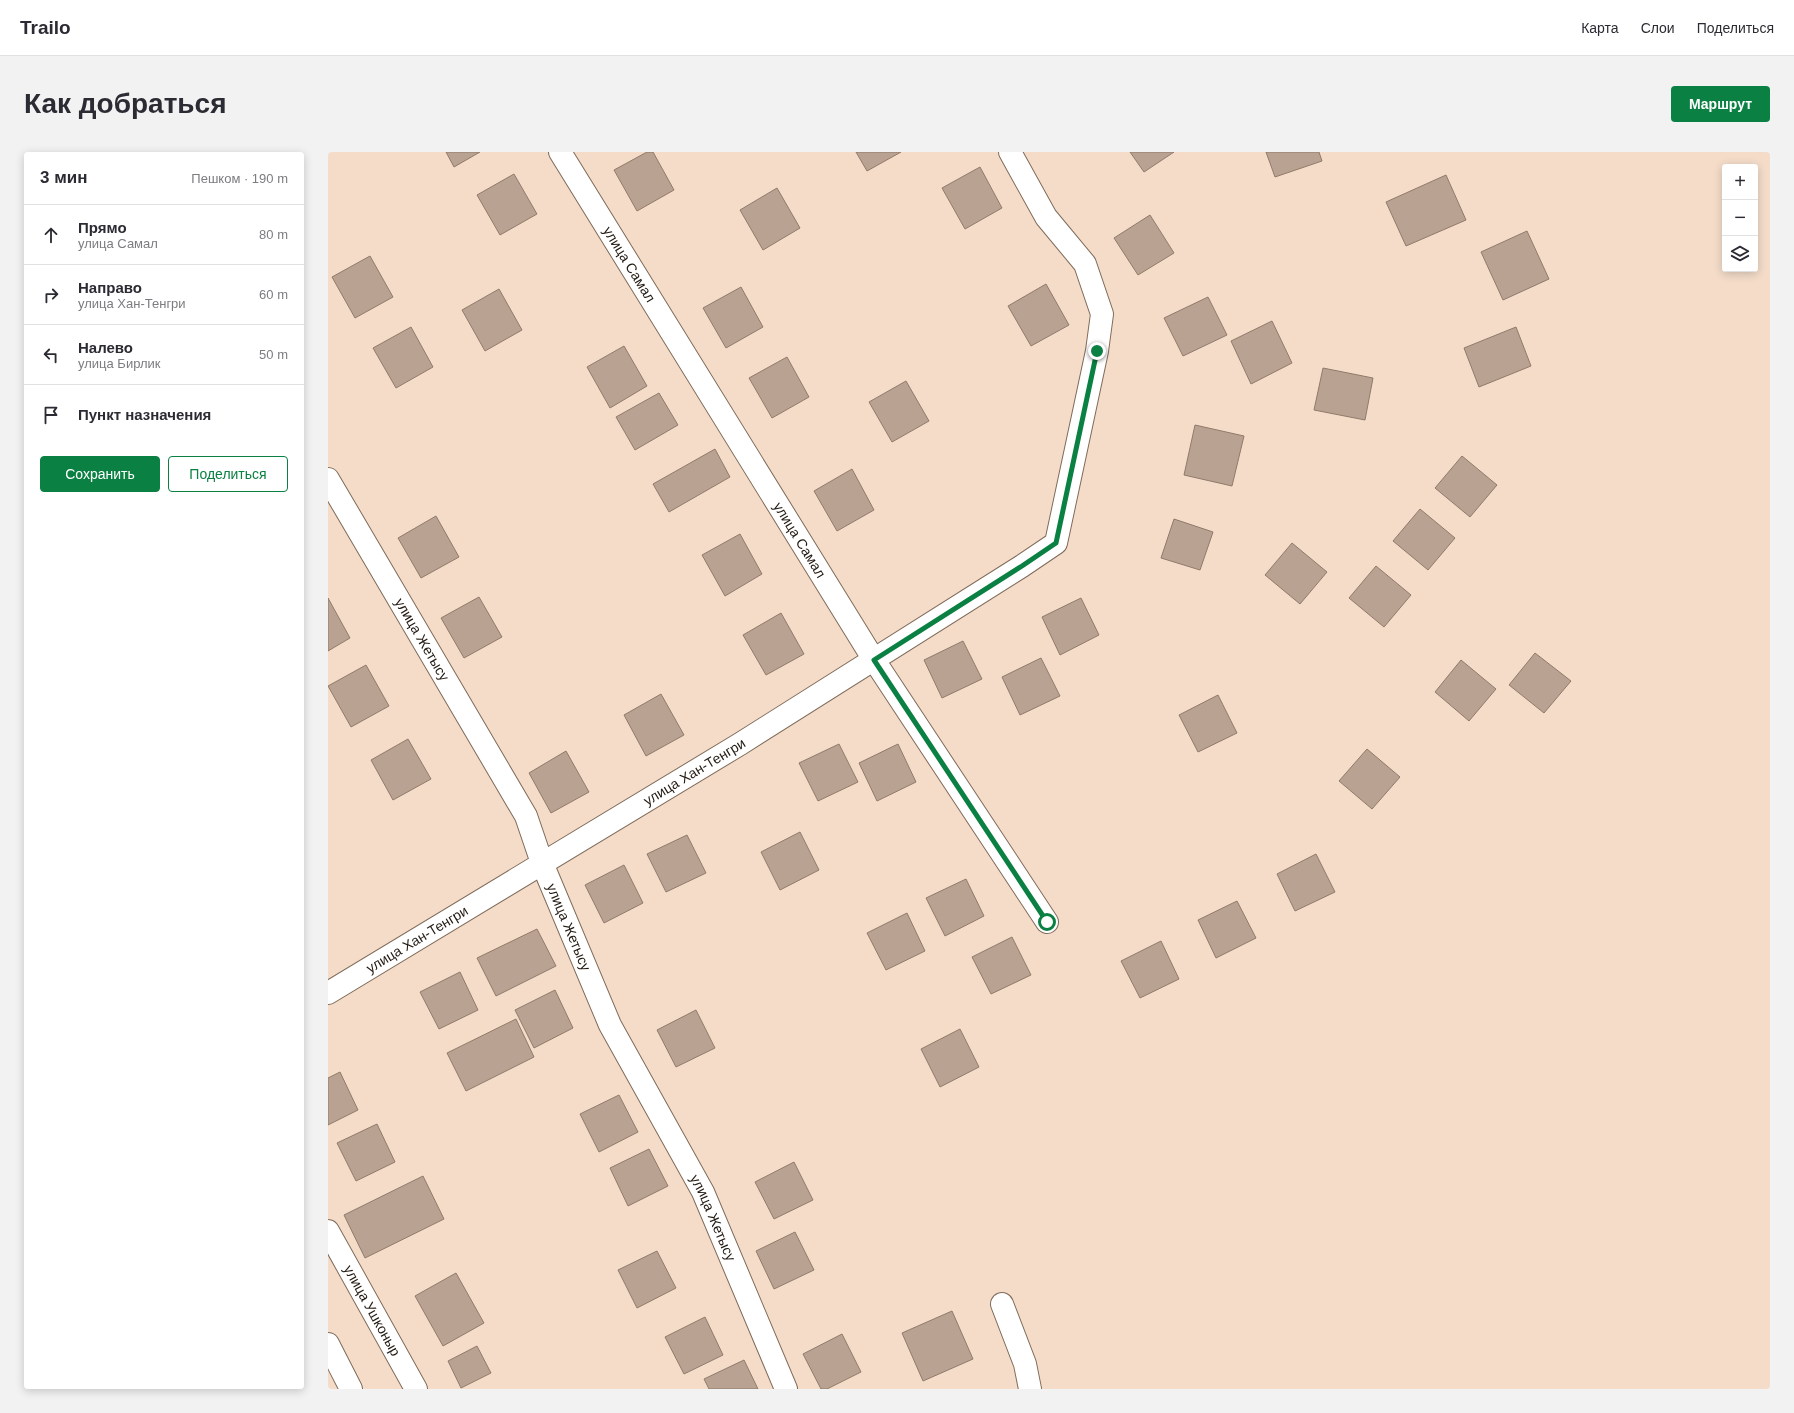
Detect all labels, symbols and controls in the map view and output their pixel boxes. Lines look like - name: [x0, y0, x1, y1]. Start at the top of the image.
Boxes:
- text: Trailo: [20, 17, 71, 38]
- text: Карта: [1581, 20, 1619, 36]
- text: Слои: [1641, 20, 1675, 36]
- text: Поделиться: [1697, 20, 1774, 36]
- button: Маршрут: [1671, 86, 1770, 122]
- text: Как добраться: [24, 88, 226, 119]
- map controls: [1722, 164, 1758, 272]
- button: +: [1722, 164, 1758, 200]
- text: 3 мин: [40, 168, 87, 187]
- text: Пешком · 190 m: [191, 171, 288, 186]
- button: −: [1722, 200, 1758, 236]
- text: Прямо: [78, 219, 127, 236]
- street label: улица Самал: [600, 223, 659, 305]
- icon: ahead: [40, 224, 62, 246]
- text: 80 m: [259, 227, 288, 242]
- text: улица Самал: [78, 236, 158, 251]
- button: layers: [1722, 236, 1758, 272]
- text: Направо: [78, 279, 142, 296]
- icon: right: [40, 284, 62, 306]
- text: 60 m: [259, 287, 288, 302]
- text: улица Хан-Тенгри: [78, 296, 186, 311]
- text: Налево: [78, 339, 133, 356]
- route end: [1088, 342, 1106, 360]
- icon: left: [40, 344, 62, 366]
- text: 50 m: [259, 347, 288, 362]
- text: улица Бирлик: [78, 356, 160, 371]
- icon: arrive: [40, 404, 62, 426]
- text: Пункт назначения: [78, 406, 211, 423]
- button: Сохранить: [40, 456, 160, 492]
- button: Поделиться: [168, 456, 288, 492]
- street label: улица Самал: [770, 499, 829, 581]
- street label: улица Жетысу: [392, 595, 453, 684]
- street label: улица Хан-Тенгри: [641, 735, 748, 808]
- street label: улица Жетысу: [544, 881, 594, 973]
- street label: улица Хан-Тенгри: [363, 902, 471, 976]
- route start: [1038, 913, 1056, 931]
- street label: улица Жетысу: [687, 1172, 739, 1263]
- street label: улица Ушконыр: [341, 1262, 404, 1359]

